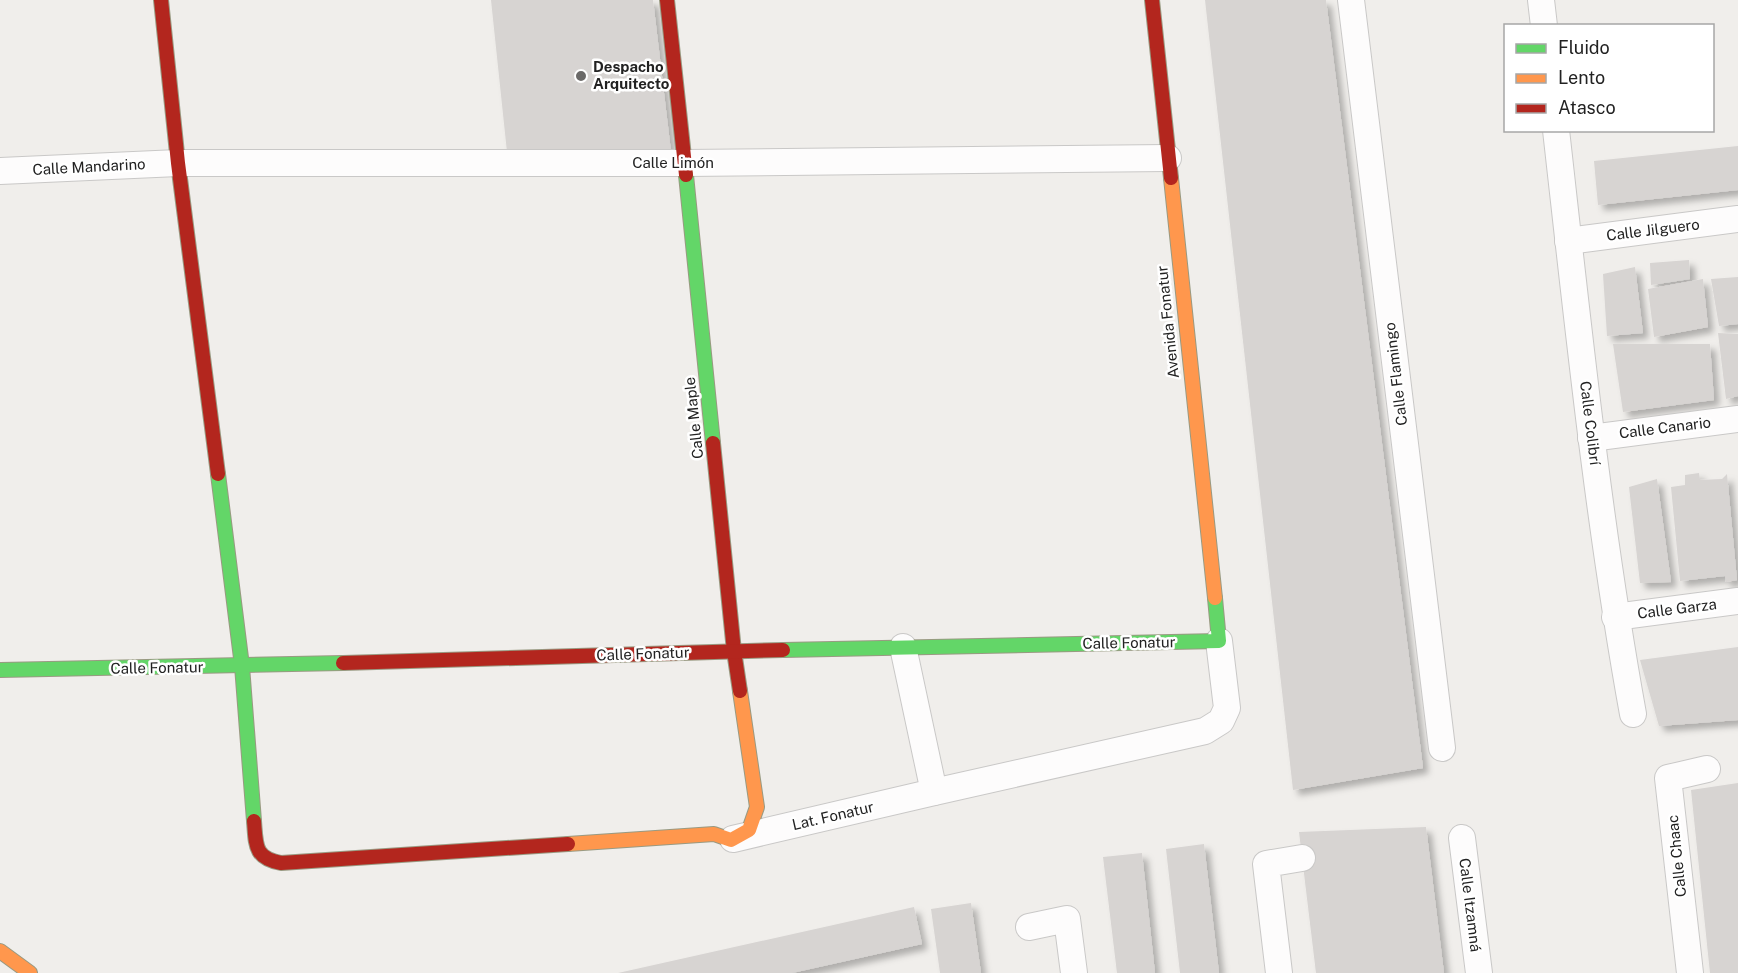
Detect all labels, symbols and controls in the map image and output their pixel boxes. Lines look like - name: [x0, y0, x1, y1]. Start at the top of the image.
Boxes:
- legend: [1504, 24, 1714, 132]
- text: Fluido: [1558, 37, 1610, 58]
- place label: Despacho Arquitecto: [593, 58, 670, 92]
- text: Lento: [1558, 67, 1605, 88]
- marker: Despacho Arquitecto: [574, 69, 588, 83]
- text: Atasco: [1558, 97, 1616, 118]
- street label: Calle Limón: [632, 154, 714, 171]
- street label: Calle Mandarino: [32, 155, 146, 178]
- street label: Calle Jilguero: [1605, 215, 1701, 244]
- street label: Avenida Fonatur: [1153, 265, 1182, 379]
- street label: Calle Flamingo: [1381, 322, 1410, 427]
- street label: Calle Maple: [681, 376, 706, 460]
- street label: Calle Colibrí: [1577, 380, 1604, 466]
- street label: Calle Canario: [1618, 413, 1712, 442]
- street label: Calle Garza: [1636, 595, 1718, 622]
- street label: Calle Fonatur: [1082, 633, 1176, 652]
- street label: Calle Fonatur: [596, 643, 690, 664]
- street label: Calle Fonatur: [110, 658, 204, 677]
- street label: Lat. Fonatur: [790, 798, 876, 833]
- street label: Calle Chaac: [1664, 814, 1689, 898]
- street label: Calle Itzamná: [1456, 857, 1485, 953]

